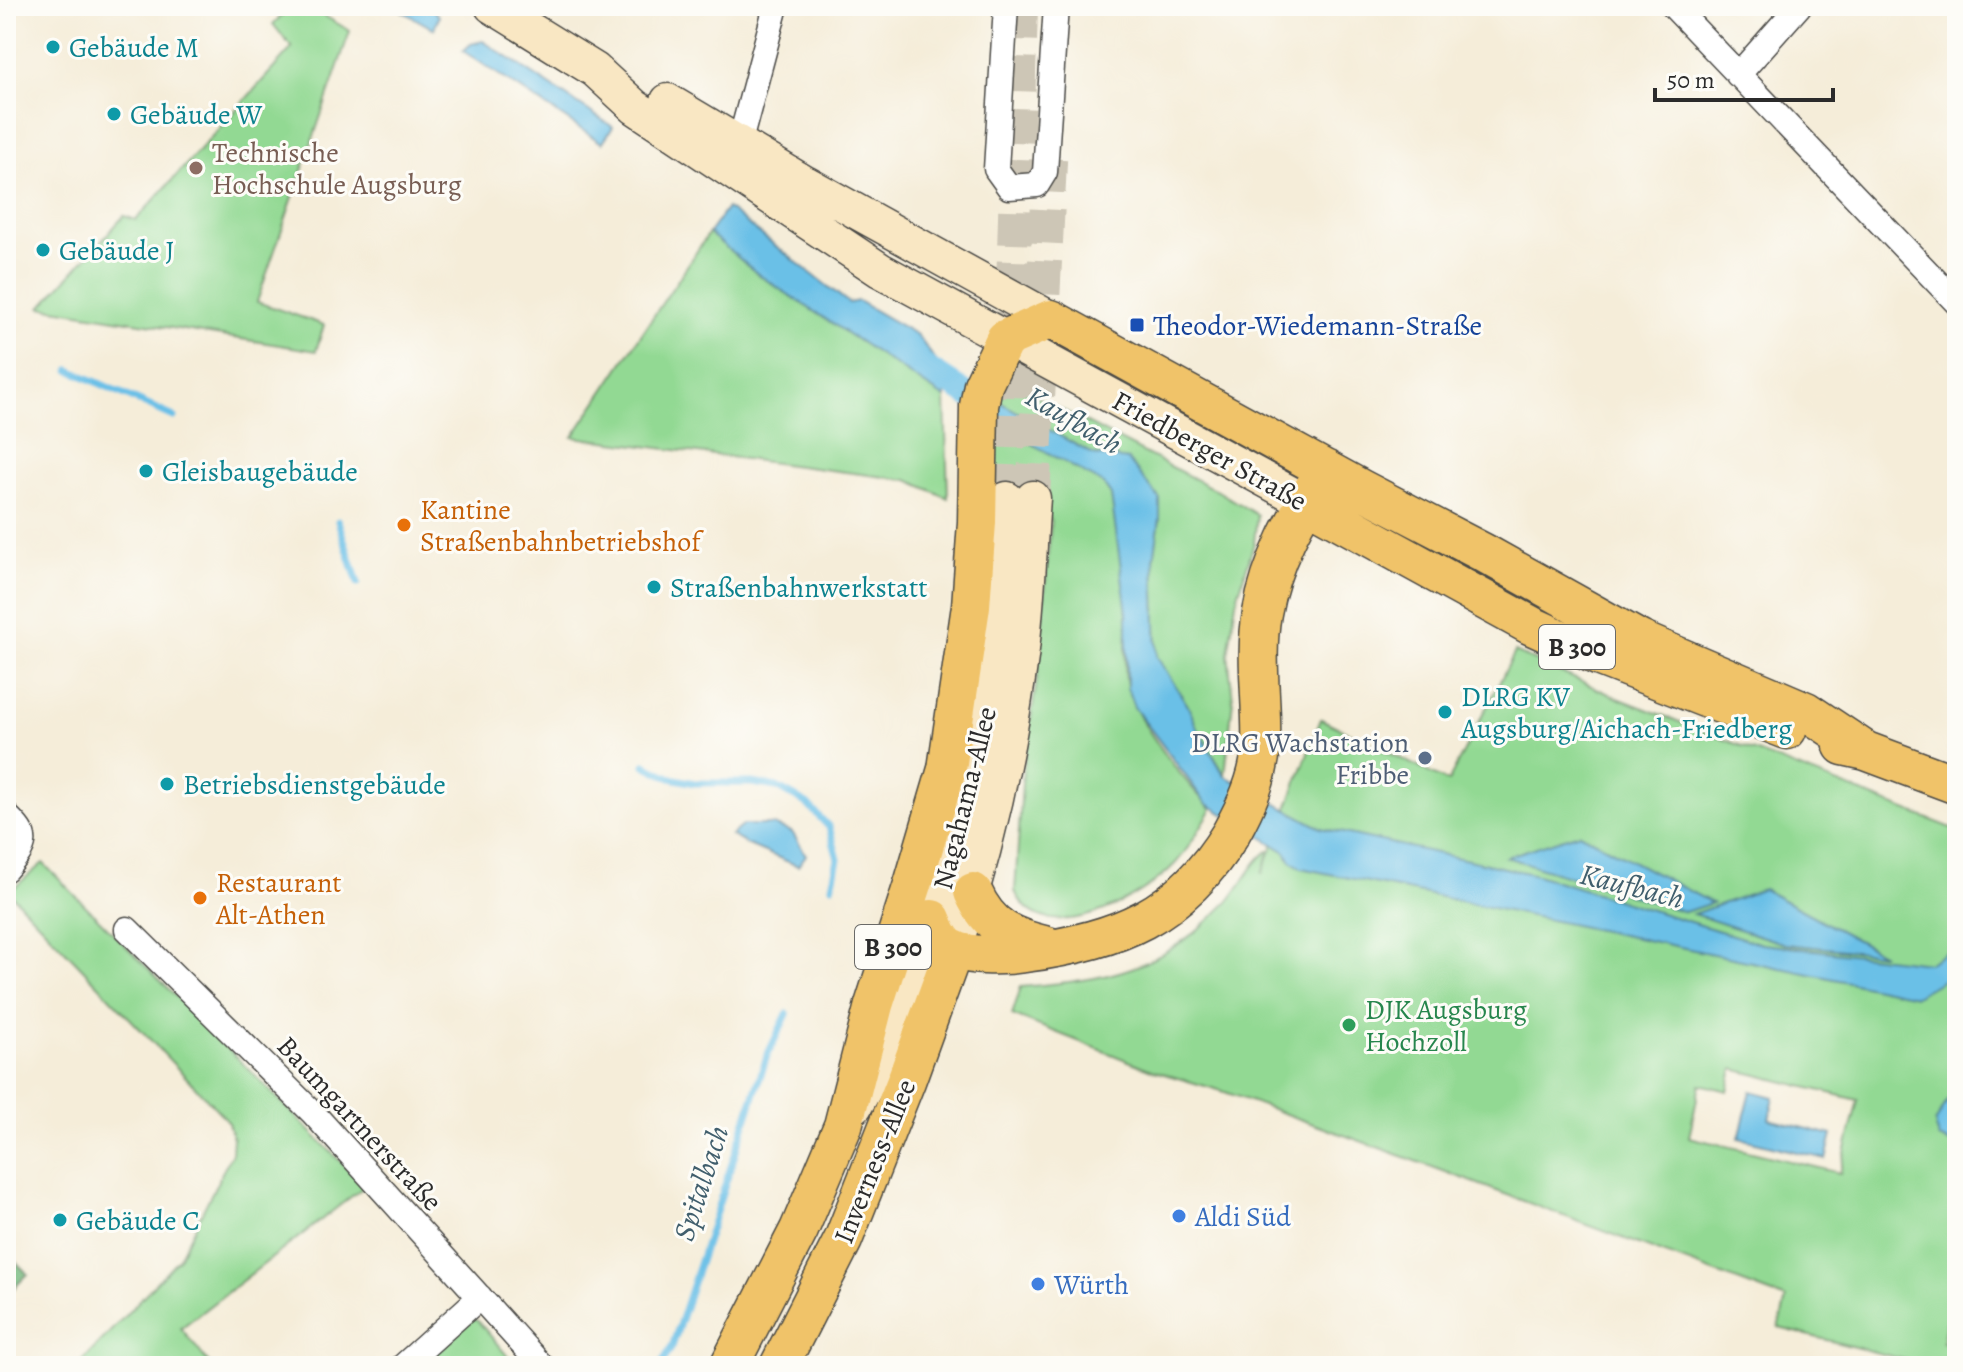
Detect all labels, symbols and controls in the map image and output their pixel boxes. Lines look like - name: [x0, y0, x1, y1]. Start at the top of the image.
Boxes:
- place label: Gebäude M: [69, 29, 199, 67]
- marker: Gebäude M: [44, 38, 62, 56]
- scale bar: [1655, 52, 1833, 102]
- text: 50 m: [1667, 64, 1715, 96]
- place label: Gebäude W: [130, 96, 263, 134]
- marker: Gebäude W: [105, 105, 123, 123]
- place label: Technische Hochschule Augsburg: [212, 134, 462, 204]
- marker: Technische Hochschule Augsburg: [187, 159, 205, 177]
- place label: Gebäude J: [59, 232, 174, 270]
- marker: Gebäude J: [34, 241, 52, 259]
- place label: Theodor-Wiedemann-Straße: [1153, 307, 1482, 345]
- marker: Theodor-Wiedemann-Straße: [1128, 316, 1146, 334]
- water label: Kaufbach: [1018, 376, 1130, 464]
- street label: Friedberger Straße: [1105, 382, 1314, 520]
- place label: Gleisbaugebäude: [162, 453, 358, 491]
- marker: Gleisbaugebäude: [137, 462, 155, 480]
- place label: Kantine Straßenbahnbetriebshof: [420, 491, 704, 561]
- marker: Kantine Straßenbahnbetriebshof: [395, 516, 413, 534]
- place label: Straßenbahnwerkstatt: [670, 569, 928, 607]
- marker: Straßenbahnwerkstatt: [645, 578, 663, 596]
- road number: B 300: [1539, 625, 1615, 669]
- place label: DLRG KV Augsburg/Aichach-Friedberg: [1460, 678, 1792, 748]
- street label: Nagahama-Allee: [924, 703, 1006, 894]
- marker: DLRG KV Augsburg/Aichach-Friedberg: [1436, 703, 1454, 721]
- place label: DLRG Wachstation Fribbe: [1191, 724, 1409, 794]
- marker: DLRG Wachstation Fribbe: [1416, 749, 1434, 767]
- place label: Betriebsdienstgebäude: [183, 766, 446, 804]
- marker: Betriebsdienstgebäude: [158, 775, 176, 793]
- water label: Kaufbach: [1576, 854, 1688, 918]
- place label: Restaurant Alt-Athen: [215, 864, 342, 934]
- marker: Restaurant Alt-Athen: [191, 889, 209, 907]
- road number: B 300: [855, 925, 931, 969]
- place label: DJK Augsburg Hochzoll: [1365, 991, 1527, 1061]
- marker: DJK Augsburg Hochzoll: [1340, 1016, 1358, 1034]
- street label: Baumgartnerstraße: [268, 1028, 450, 1219]
- street label: Inverness-Allee: [825, 1074, 925, 1249]
- water label: Spitalbach: [664, 1120, 738, 1246]
- place label: Aldi Süd: [1194, 1198, 1292, 1236]
- place label: Gebäude C: [76, 1202, 200, 1240]
- marker: Aldi Süd: [1170, 1207, 1188, 1225]
- marker: Gebäude C: [51, 1211, 69, 1229]
- place label: Würth: [1053, 1266, 1129, 1304]
- marker: Würth: [1029, 1275, 1047, 1293]

